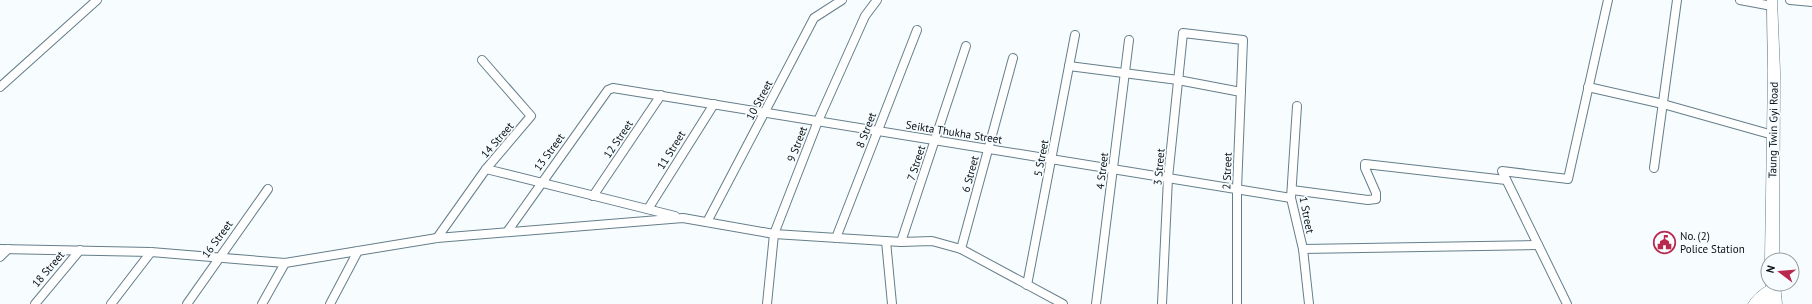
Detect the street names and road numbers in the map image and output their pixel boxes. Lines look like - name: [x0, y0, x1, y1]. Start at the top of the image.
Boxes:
- street label: 10 Street: [743, 77, 775, 122]
- street label: Taung Twin Gyi Road: [1765, 82, 1781, 178]
- street label: 8 Street: [853, 110, 879, 150]
- street label: 12 Street: [600, 117, 636, 161]
- street label: Seikta Thukha Street: [905, 117, 1003, 147]
- street label: 14 Street: [478, 119, 517, 161]
- street label: 9 Street: [784, 124, 810, 164]
- street label: 11 Street: [654, 128, 688, 172]
- street label: 13 Street: [531, 130, 567, 174]
- street label: 5 Street: [1031, 138, 1051, 178]
- street label: 7 Street: [904, 143, 928, 182]
- street label: 3 Street: [1150, 148, 1168, 186]
- street label: 4 Street: [1093, 152, 1111, 190]
- street label: 2 Street: [1219, 152, 1235, 190]
- street label: 6 Street: [958, 154, 982, 194]
- street label: 1 Street: [1297, 195, 1317, 235]
- street label: 16 Street: [199, 217, 235, 261]
- street label: 18 Street: [29, 248, 67, 290]

